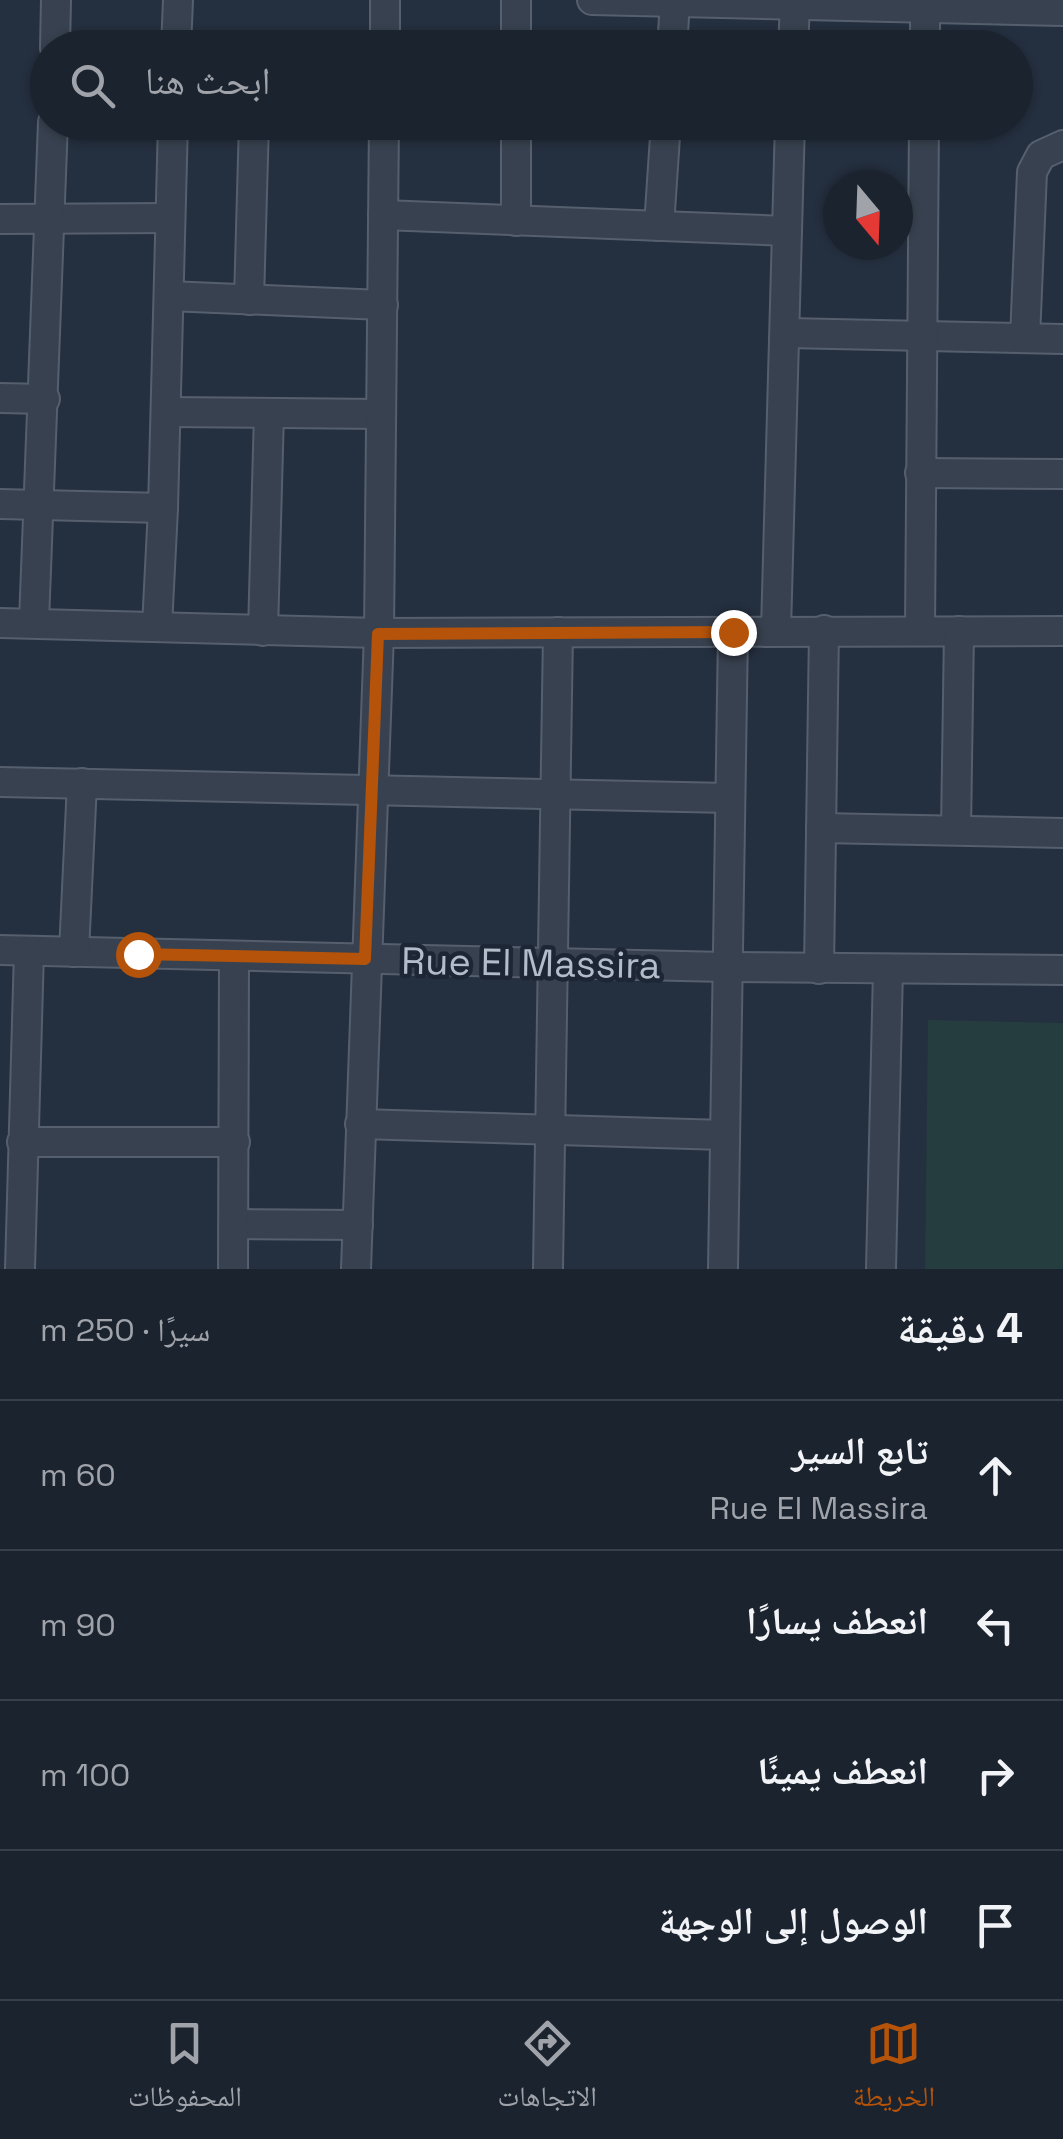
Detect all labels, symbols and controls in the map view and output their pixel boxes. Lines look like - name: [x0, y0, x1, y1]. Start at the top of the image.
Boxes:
- search box: [30, 30, 1033, 140]
- text: ابحث هنا: [145, 57, 271, 105]
- icon: search: [65, 58, 120, 113]
- north arrow: [823, 170, 913, 260]
- route end: [711, 610, 757, 656]
- route start: [116, 932, 162, 978]
- street label: Rue El Massira: [401, 937, 661, 989]
- text: 4 دقيقة: [897, 1302, 1023, 1355]
- text: سيرًا · 250 m: [40, 1310, 210, 1350]
- text: تابع السير: [792, 1427, 928, 1475]
- icon: ahead: [968, 1448, 1023, 1503]
- text: 60 m: [40, 1455, 116, 1495]
- text: Rue El Massira: [710, 1488, 928, 1528]
- text: انعطف يسارًا: [746, 1597, 928, 1645]
- icon: left: [968, 1598, 1023, 1653]
- text: 90 m: [40, 1605, 116, 1645]
- text: انعطف يمينًا: [757, 1747, 928, 1795]
- icon: right: [968, 1748, 1023, 1803]
- text: 100 m: [40, 1755, 130, 1795]
- text: الوصول إلى الوجهة: [659, 1897, 928, 1945]
- icon: arrive: [968, 1898, 1023, 1953]
- tab: المحفوظات: [128, 2016, 242, 2124]
- tab: الاتجاهات: [498, 2016, 597, 2124]
- tab: الخريطة: [853, 2016, 935, 2124]

